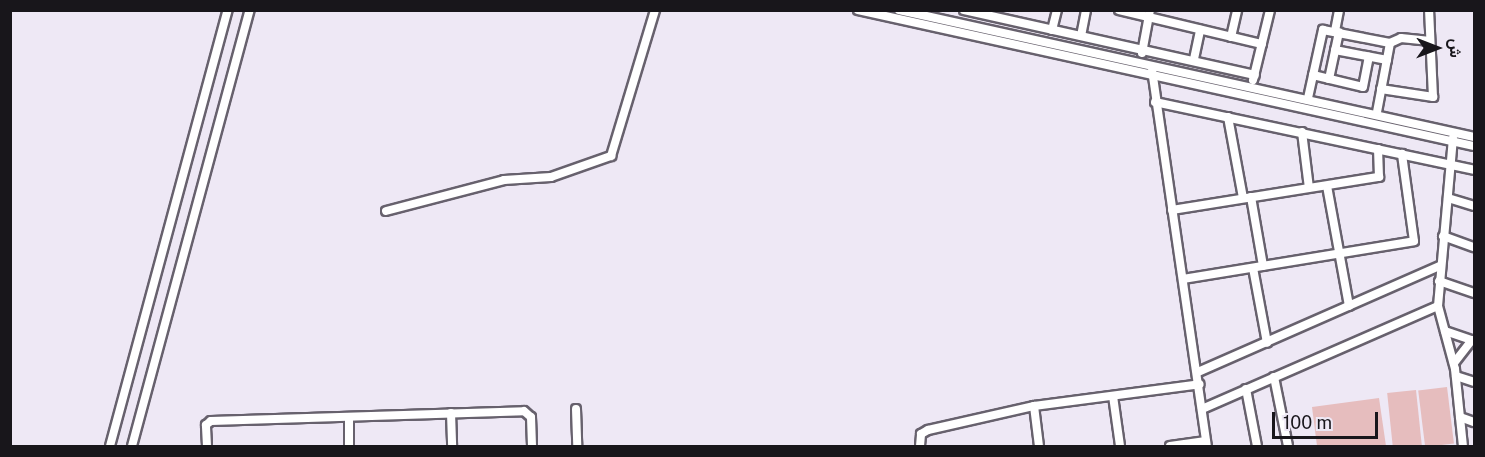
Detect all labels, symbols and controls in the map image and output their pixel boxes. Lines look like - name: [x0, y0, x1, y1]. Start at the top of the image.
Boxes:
- north arrow: [1407, 18, 1467, 78]
- text: ش: [1446, 38, 1465, 58]
- scale bar: [1275, 400, 1382, 438]
- text: 100 m: [1283, 412, 1332, 433]

